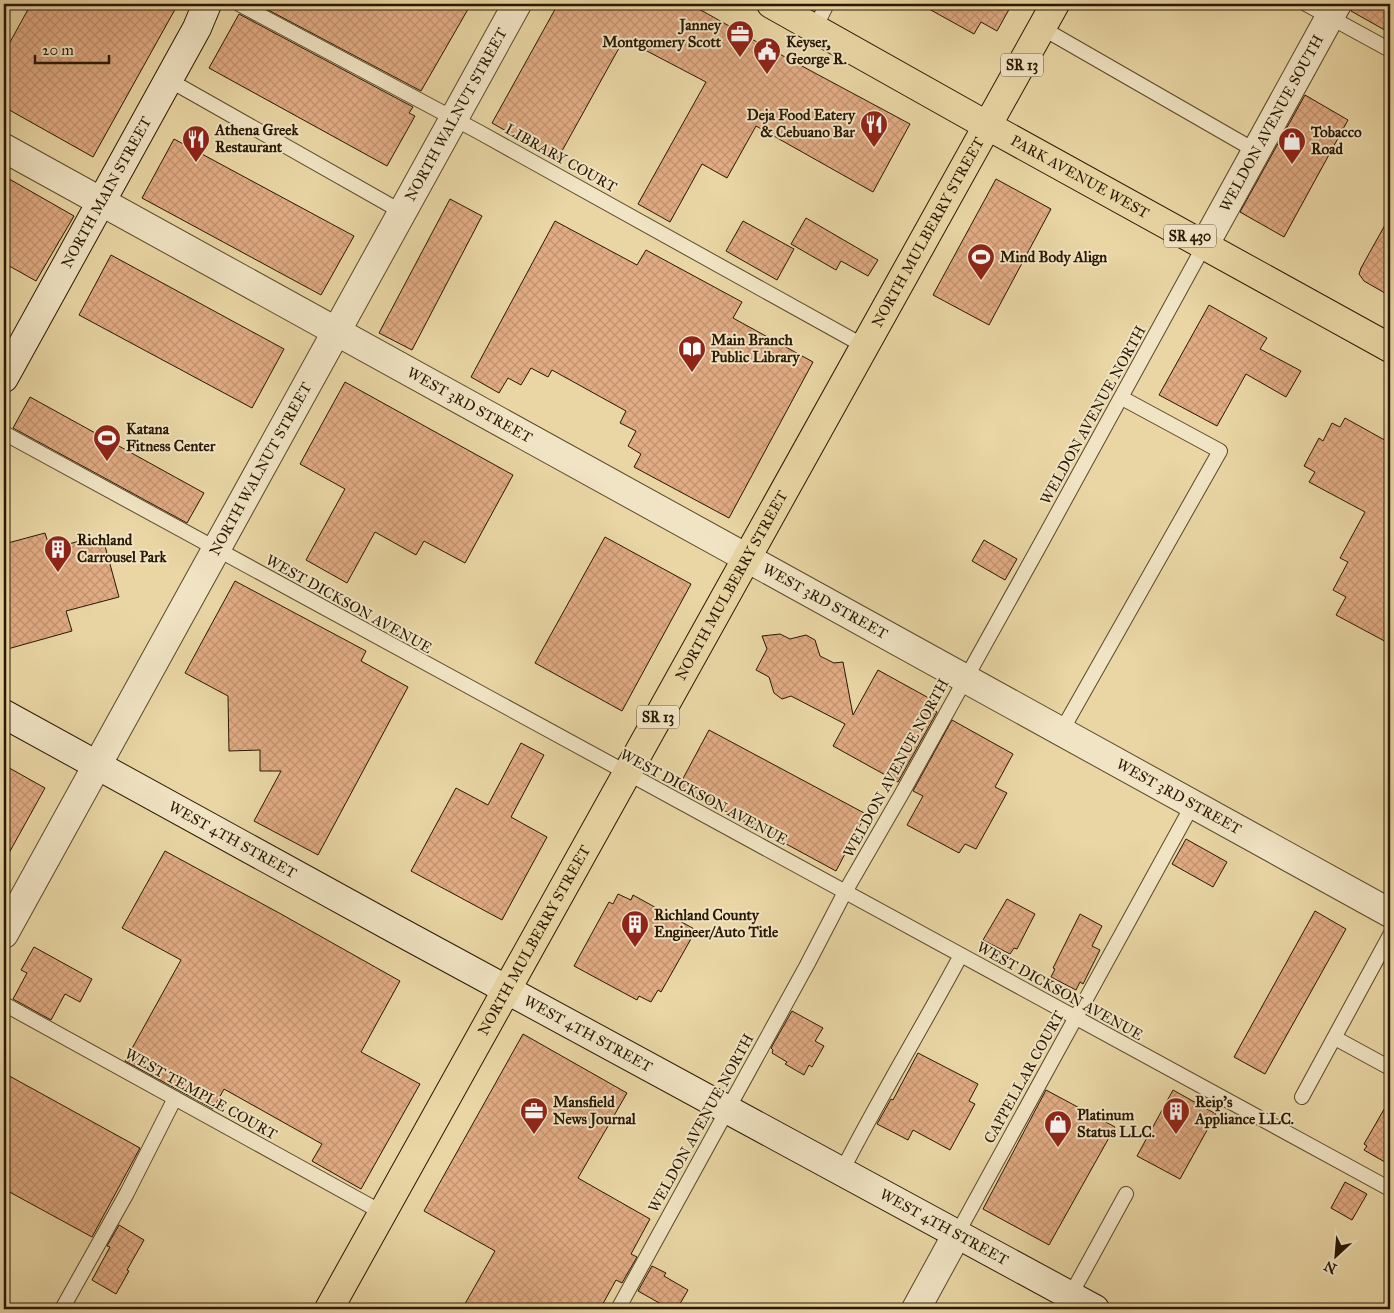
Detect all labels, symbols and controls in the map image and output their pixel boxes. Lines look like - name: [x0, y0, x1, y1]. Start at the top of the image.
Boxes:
- place label: Janney Montgomery Scott: [602, 16, 722, 52]
- office icon: Janney Montgomery Scott: [725, 19, 755, 58]
- street label: NORTH WALNUT STREET: [401, 25, 511, 204]
- scale bar: [35, 32, 109, 64]
- street label: WELDON AVENUE SOUTH: [1216, 32, 1327, 215]
- place label: Keyser, George R.: [786, 33, 847, 69]
- public building icon: Keyser, George R.: [752, 36, 782, 75]
- text: 20 m: [42, 41, 74, 59]
- road number: SR 13: [1001, 54, 1043, 76]
- place label: Deja Food Eatery & Cebuano Bar: [747, 106, 856, 141]
- restaurant icon: Deja Food Eatery & Cebuano Bar: [859, 109, 889, 148]
- street label: NORTH MAIN STREET: [57, 114, 155, 271]
- street label: LIBRARY COURT: [502, 120, 620, 196]
- place label: Athena Greek Restaurant: [214, 121, 299, 156]
- place label: Tobacco Road: [1310, 123, 1362, 158]
- restaurant icon: Athena Greek Restaurant: [181, 124, 211, 163]
- shop icon: Tobacco Road: [1277, 126, 1307, 165]
- street label: PARK AVENUE WEST: [1008, 131, 1152, 222]
- street label: NORTH MULBERRY STREET: [868, 134, 988, 331]
- road number: SR 430: [1164, 225, 1216, 248]
- sports icon: Mind Body Align: [966, 242, 996, 281]
- place label: Mind Body Align: [1000, 248, 1108, 267]
- street label: WELDON AVENUE NORTH: [1036, 323, 1150, 507]
- place label: Main Branch Public Library: [711, 331, 800, 367]
- library icon: Main Branch Public Library: [677, 334, 707, 373]
- street label: WEST 3RD STREET: [404, 363, 535, 447]
- street label: NORTH WALNUT STREET: [206, 379, 315, 559]
- place label: Katana Fitness Center: [126, 420, 216, 455]
- sports icon: Katana Fitness Center: [92, 423, 122, 462]
- street label: NORTH MULBERRY STREET: [672, 487, 792, 684]
- place label: Richland Carrousel Park: [77, 531, 168, 566]
- building icon: Richland Carrousel Park: [43, 534, 73, 573]
- street label: WEST DICKSON AVENUE: [263, 551, 435, 657]
- street label: WEST 3RD STREET: [760, 560, 891, 643]
- street label: WELDON AVENUE NORTH: [839, 676, 953, 860]
- road number: SR 13: [637, 706, 679, 729]
- street label: WEST DICKSON AVENUE: [617, 745, 791, 849]
- street label: WEST 3RD STREET: [1113, 755, 1245, 838]
- street label: WEST 4TH STREET: [166, 797, 300, 882]
- street label: NORTH MULBERRY STREET: [474, 842, 594, 1038]
- place label: Richland County Engineer/Auto Title: [654, 906, 779, 942]
- building icon: Richland County Engineer/Auto Title: [620, 909, 650, 948]
- street label: WEST DICKSON AVENUE: [974, 938, 1146, 1044]
- street label: WEST 4TH STREET: [521, 992, 655, 1076]
- street label: CAPPELLAR COURT: [980, 1008, 1068, 1146]
- street label: WELDON AVENUE NORTH: [644, 1031, 758, 1215]
- street label: WEST TEMPLE COURT: [122, 1045, 280, 1143]
- place label: Mansfield News Journal: [553, 1093, 637, 1129]
- place label: Reip's Appliance LLC.: [1194, 1093, 1294, 1129]
- office icon: Mansfield News Journal: [519, 1096, 549, 1135]
- building icon: Reip's Appliance LLC.: [1161, 1096, 1191, 1135]
- place label: Platinum Status LLC.: [1077, 1106, 1155, 1141]
- shop icon: Platinum Status LLC.: [1043, 1109, 1073, 1148]
- street label: WEST 4TH STREET: [877, 1185, 1011, 1269]
- north arrow: [1312, 1230, 1362, 1280]
- text: N: [1321, 1257, 1340, 1277]

